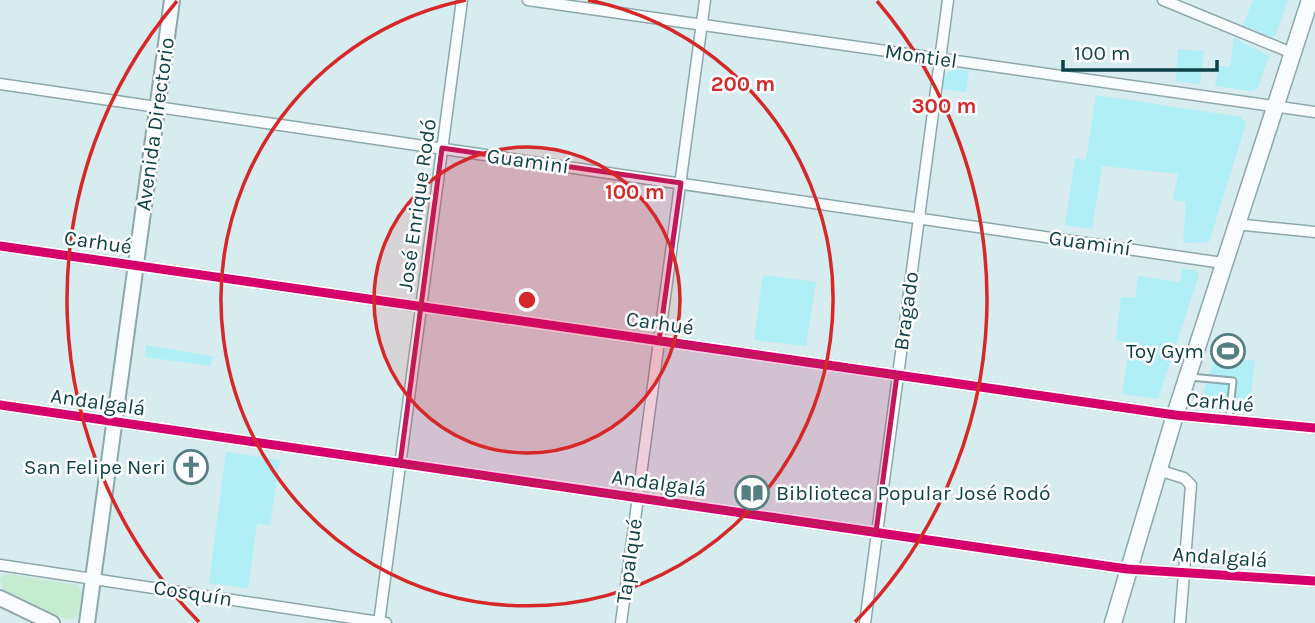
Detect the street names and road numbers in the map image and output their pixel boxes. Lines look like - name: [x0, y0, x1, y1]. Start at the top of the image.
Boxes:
- street label: Avenida Directorio: [131, 36, 179, 212]
- street label: Montiel: [883, 39, 959, 73]
- street label: José Enrique Rodó: [393, 117, 441, 293]
- street label: Guaminí: [485, 143, 571, 179]
- street label: Carhué: [63, 225, 133, 259]
- street label: Guaminí: [1047, 225, 1133, 261]
- street label: Bragado: [889, 270, 923, 352]
- street label: Carhué: [625, 306, 695, 340]
- street label: Andalgalá: [49, 383, 147, 421]
- street label: Carhué: [1185, 387, 1255, 417]
- street label: Andalgalá: [610, 464, 708, 502]
- street label: Tapalqué: [611, 517, 647, 605]
- street label: Andalgalá: [1172, 542, 1268, 572]
- street label: Cosquín: [152, 575, 234, 611]

